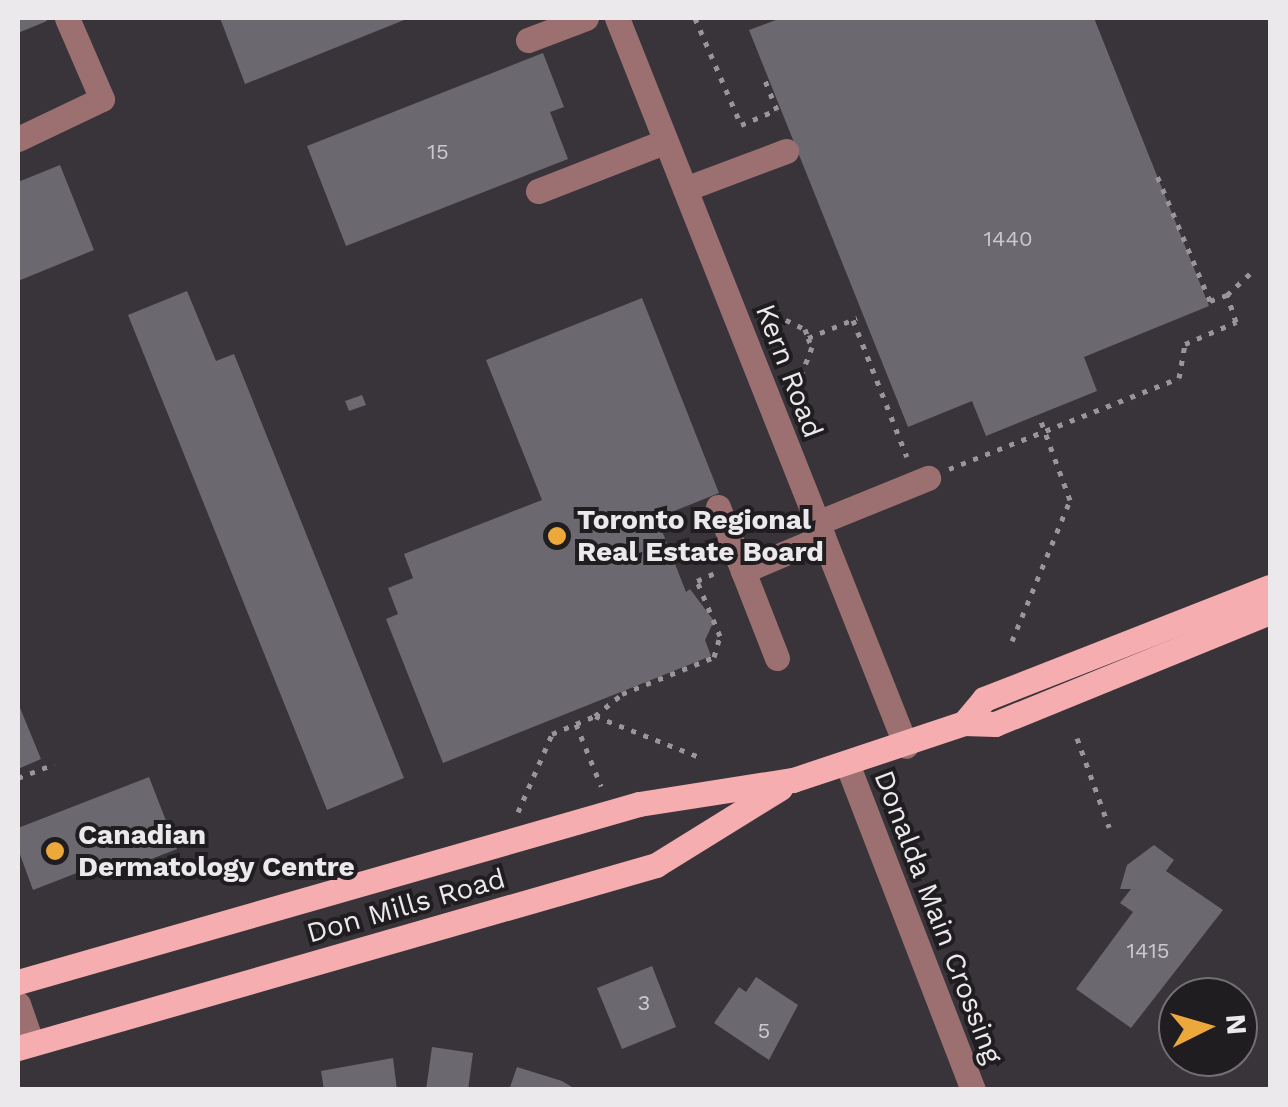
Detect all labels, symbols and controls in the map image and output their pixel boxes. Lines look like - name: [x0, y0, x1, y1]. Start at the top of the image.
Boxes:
- house number: 15: [427, 139, 449, 165]
- house number: 1440: [983, 226, 1033, 252]
- street label: Kern Road: [748, 300, 830, 442]
- place label: Toronto Regional Real Estate Board: [577, 503, 824, 569]
- marker: Toronto Regional Real Estate Board: [546, 525, 568, 547]
- street label: Donalda Main Crossing: [866, 765, 1010, 1069]
- place label: Canadian Dermatology Centre: [78, 818, 355, 884]
- marker: Canadian Dermatology Centre: [42, 838, 68, 864]
- street label: Don Mills Road: [303, 862, 509, 950]
- house number: 1415: [1126, 938, 1170, 964]
- north arrow: [1158, 977, 1258, 1077]
- house number: 3: [638, 990, 650, 1016]
- text: N: [1219, 1013, 1254, 1036]
- house number: 5: [758, 1018, 770, 1044]

